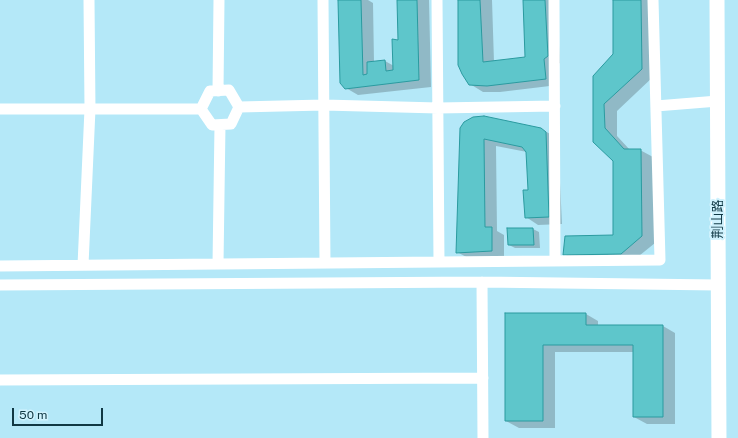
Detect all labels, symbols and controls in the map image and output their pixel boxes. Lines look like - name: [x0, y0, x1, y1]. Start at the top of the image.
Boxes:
- street label: 荆山路: [710, 200, 726, 238]
- scale bar: [14, 400, 105, 426]
- text: 50 m: [19, 408, 47, 422]

